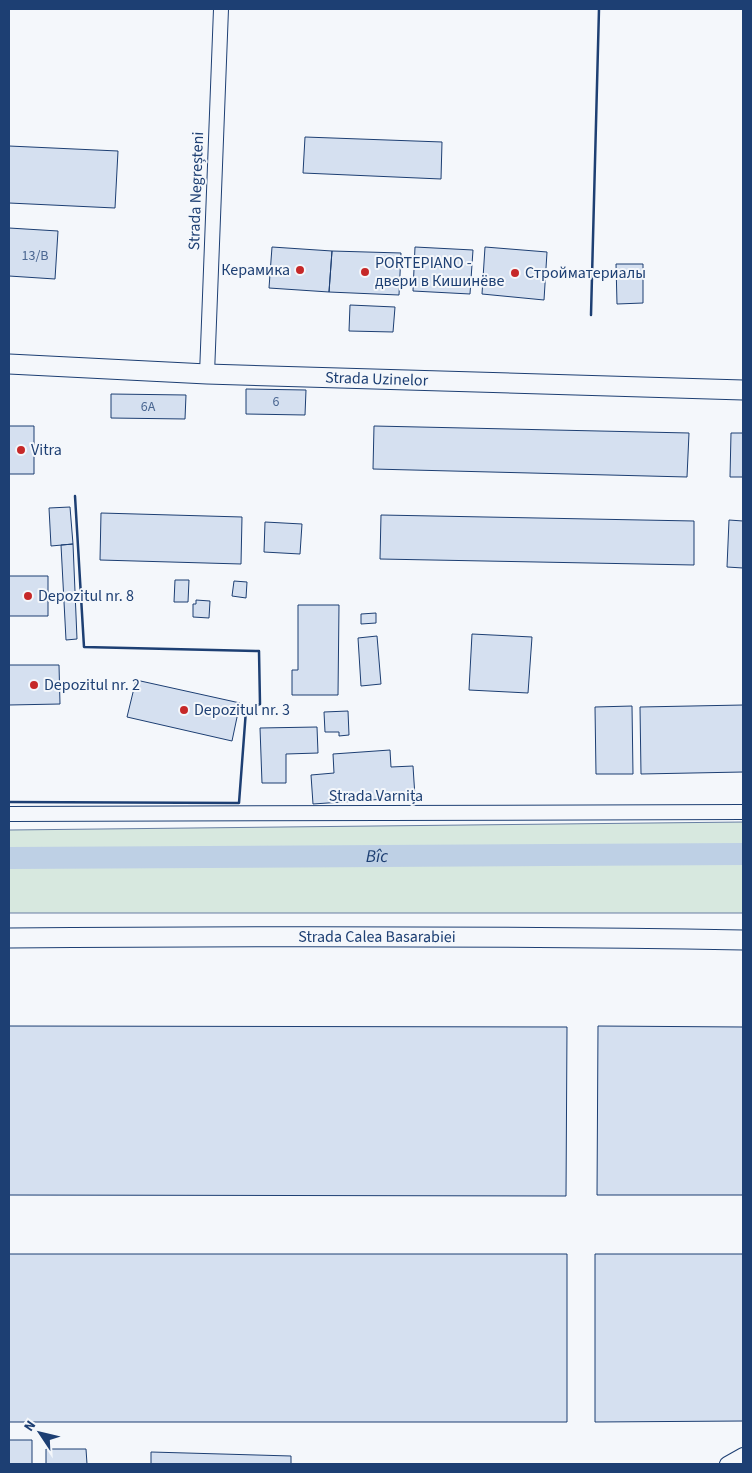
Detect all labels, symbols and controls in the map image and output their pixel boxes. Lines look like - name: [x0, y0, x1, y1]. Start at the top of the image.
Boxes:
- street label: Strada Negreșteni: [183, 131, 209, 251]
- house number: 13/B: [21, 246, 49, 266]
- place label: PORTEPIANO - двери в Кишинёве: [375, 252, 504, 292]
- place label: Керамика: [221, 259, 290, 281]
- place label: Стройматериалы: [525, 262, 646, 284]
- marker: Керамика: [294, 264, 306, 276]
- marker: PORTEPIANO - двери в Кишинёве: [359, 266, 371, 278]
- marker: Стройматериалы: [509, 267, 521, 279]
- street label: Strada Uzinelor: [325, 367, 429, 392]
- house number: 6: [273, 392, 280, 412]
- house number: 6A: [141, 397, 156, 417]
- place label: Vitra: [31, 439, 62, 461]
- marker: Vitra: [15, 444, 27, 456]
- place label: Depozitul nr. 8: [38, 585, 134, 607]
- marker: Depozitul nr. 8: [22, 590, 34, 602]
- place label: Depozitul nr. 2: [44, 674, 140, 696]
- marker: Depozitul nr. 2: [28, 679, 40, 691]
- place label: Depozitul nr. 3: [194, 699, 290, 721]
- marker: Depozitul nr. 3: [178, 704, 190, 716]
- street label: Strada Varnița: [329, 785, 423, 807]
- water label: Bîc: [366, 843, 388, 869]
- street label: Strada Calea Basarabiei: [298, 926, 456, 948]
- north arrow: [15, 1408, 65, 1458]
- text: N: [19, 1417, 41, 1436]

